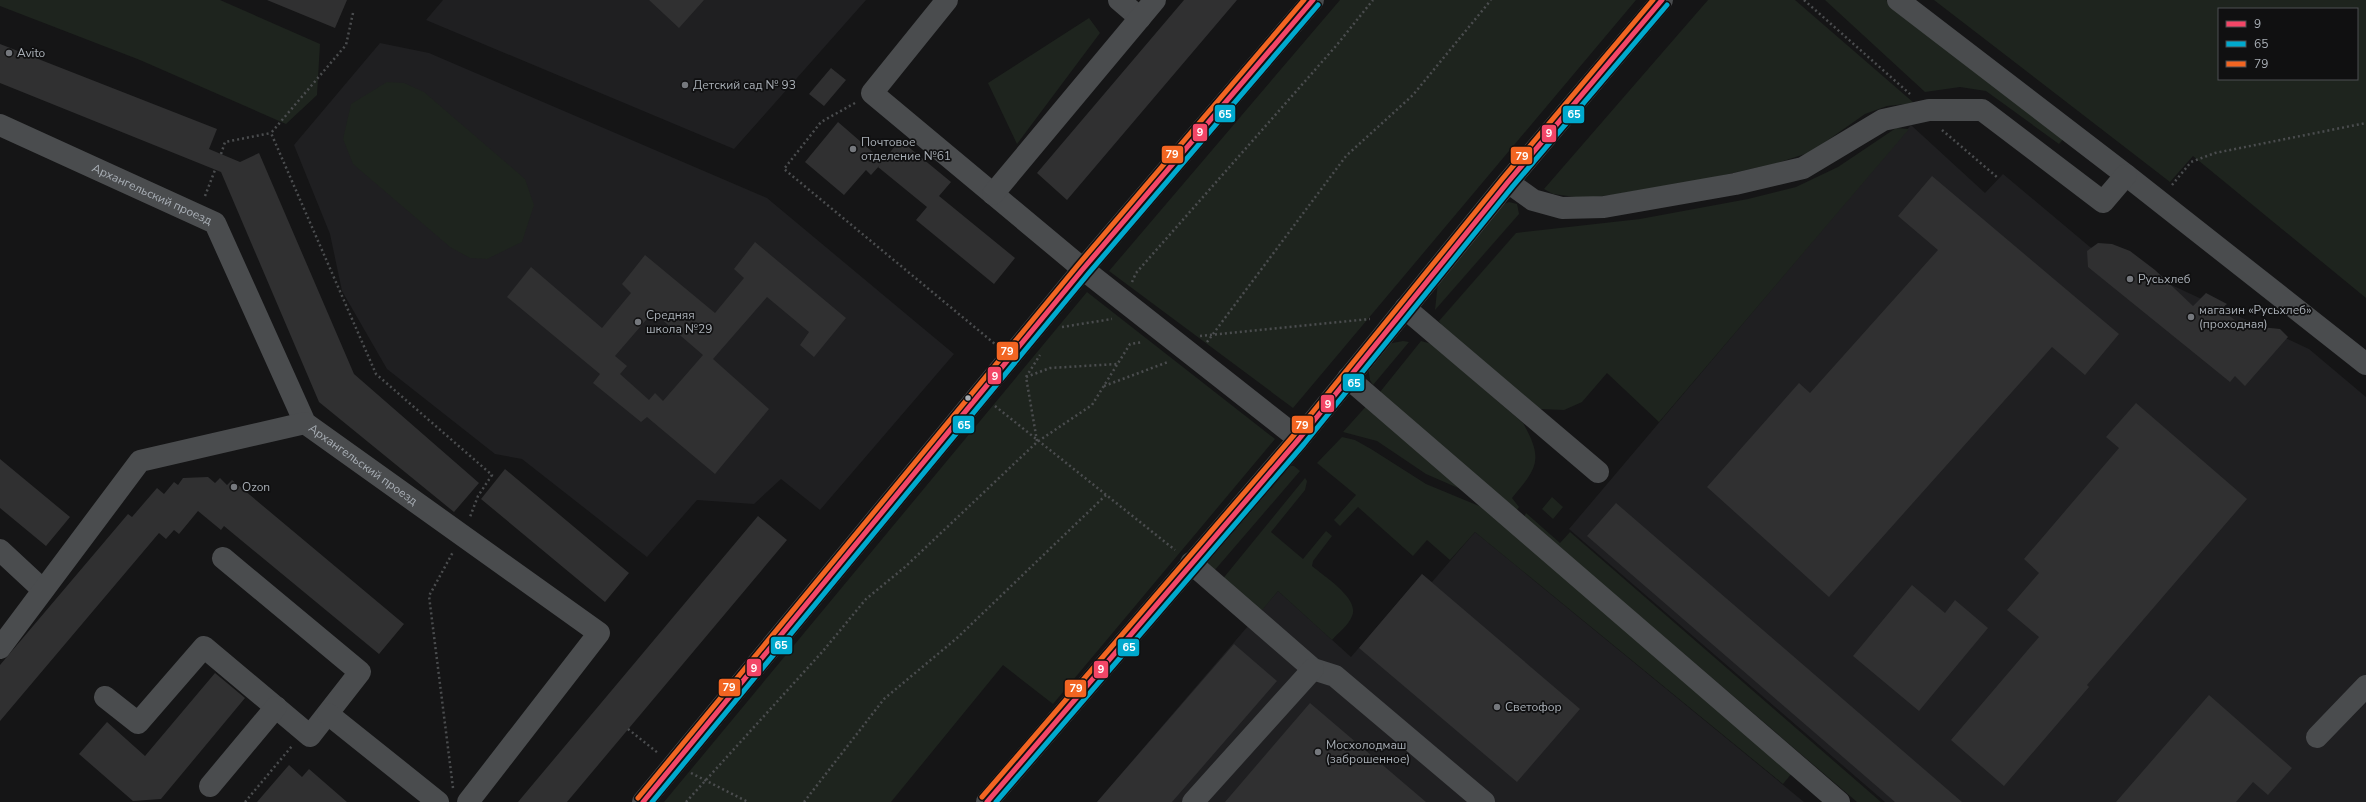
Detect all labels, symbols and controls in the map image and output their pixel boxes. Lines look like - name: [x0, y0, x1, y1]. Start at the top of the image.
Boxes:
- legend: [2218, 8, 2358, 80]
- text: 9: [2254, 16, 2261, 32]
- text: 65: [2254, 36, 2268, 52]
- place label: Avito: [17, 45, 46, 61]
- marker: Avito: [4, 48, 14, 58]
- text: 79: [2254, 56, 2268, 72]
- place label: Детский сад № 93: [693, 77, 796, 93]
- marker: Детский сад № 93: [680, 80, 690, 90]
- line badge: 65: [1214, 104, 1236, 123]
- line badge: 65: [1562, 105, 1585, 124]
- text: 65: [1218, 107, 1232, 122]
- text: 65: [1567, 107, 1581, 122]
- line badge: 9: [1192, 123, 1208, 142]
- line badge: 9: [1541, 124, 1557, 143]
- text: 9: [1197, 125, 1204, 140]
- text: 9: [1546, 126, 1553, 141]
- place label: Почтовое отделение №61: [861, 134, 951, 164]
- marker: Почтовое отделение №61: [848, 144, 858, 154]
- line badge: 79: [1161, 145, 1184, 164]
- line badge: 79: [1510, 146, 1533, 165]
- text: 79: [1165, 147, 1179, 162]
- text: 79: [1515, 149, 1529, 164]
- street label: Архангельский проезд: [89, 160, 215, 229]
- place label: Русьхлеб: [2138, 271, 2191, 287]
- marker: Русьхлеб: [2125, 274, 2135, 284]
- place label: магазин «Русьхлеб» (проходная): [2199, 302, 2311, 332]
- place label: Средняя школа №29: [646, 307, 712, 337]
- marker: магазин «Русьхлеб» (проходная): [2186, 312, 2196, 322]
- marker: Средняя школа №29: [633, 317, 643, 327]
- line badge: 79: [996, 341, 1019, 361]
- text: 79: [1000, 344, 1014, 359]
- line badge: 9: [987, 366, 1002, 385]
- text: 9: [992, 369, 999, 384]
- line badge: 65: [1342, 373, 1365, 392]
- text: 65: [1347, 376, 1361, 391]
- unlabelled marker: [963, 393, 973, 403]
- line badge: 9: [1320, 394, 1335, 413]
- text: 9: [1325, 397, 1332, 412]
- line badge: 65: [952, 415, 975, 434]
- line badge: 79: [1291, 415, 1314, 434]
- text: 65: [957, 418, 971, 433]
- text: 79: [1295, 418, 1309, 433]
- street label: Архангельский проезд: [305, 420, 421, 509]
- place label: Ozon: [242, 479, 270, 495]
- marker: Ozon: [229, 482, 239, 492]
- line badge: 65: [770, 636, 793, 655]
- text: 65: [774, 638, 788, 653]
- line badge: 65: [1117, 638, 1140, 657]
- text: 65: [1122, 640, 1136, 655]
- line badge: 9: [746, 658, 762, 677]
- line badge: 9: [1093, 660, 1109, 679]
- text: 9: [751, 661, 758, 676]
- text: 9: [1098, 662, 1105, 677]
- line badge: 79: [718, 678, 741, 697]
- line badge: 79: [1064, 679, 1087, 698]
- text: 79: [722, 680, 736, 695]
- text: 79: [1069, 681, 1083, 696]
- place label: Светофор: [1505, 699, 1562, 715]
- marker: Светофор: [1492, 702, 1502, 712]
- place label: Мосхолодмаш (заброшенное): [1326, 737, 1410, 767]
- marker: Мосхолодмаш (заброшенное): [1313, 747, 1323, 757]

